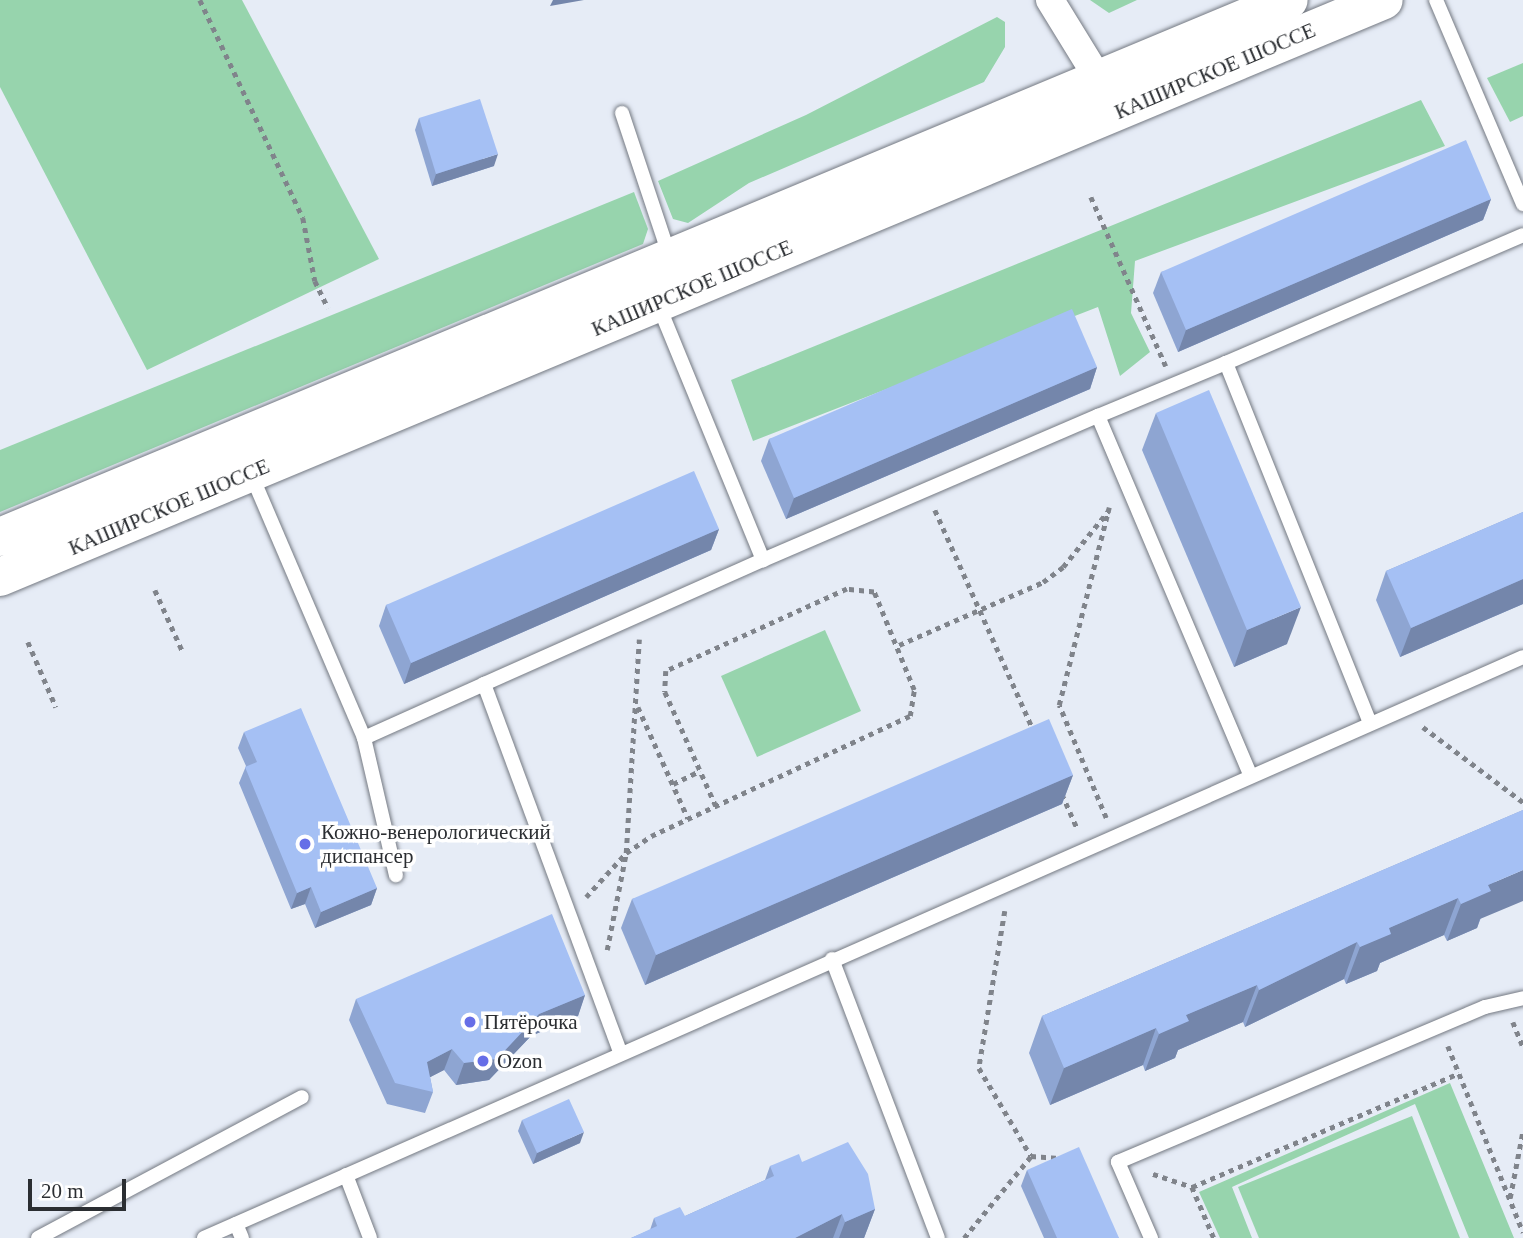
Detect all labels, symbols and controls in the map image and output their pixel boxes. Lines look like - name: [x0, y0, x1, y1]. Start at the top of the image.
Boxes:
- street label: КАШИРСКОЕ ШОССЕ: [1111, 17, 1319, 125]
- street label: КАШИРСКОЕ ШОССЕ: [588, 234, 796, 342]
- street label: КАШИРСКОЕ ШОССЕ: [65, 453, 273, 561]
- place label: Кожно-венерологический диспансер: [321, 819, 551, 869]
- marker: Кожно-венерологический диспансер: [295, 834, 315, 854]
- place label: Пятёрочка: [484, 1009, 578, 1035]
- marker: Пятёрочка: [462, 1014, 478, 1030]
- place label: Ozon: [497, 1048, 542, 1074]
- marker: Ozon: [475, 1053, 491, 1069]
- scale bar: [32, 1164, 130, 1208]
- text: 20 m: [41, 1179, 84, 1203]

